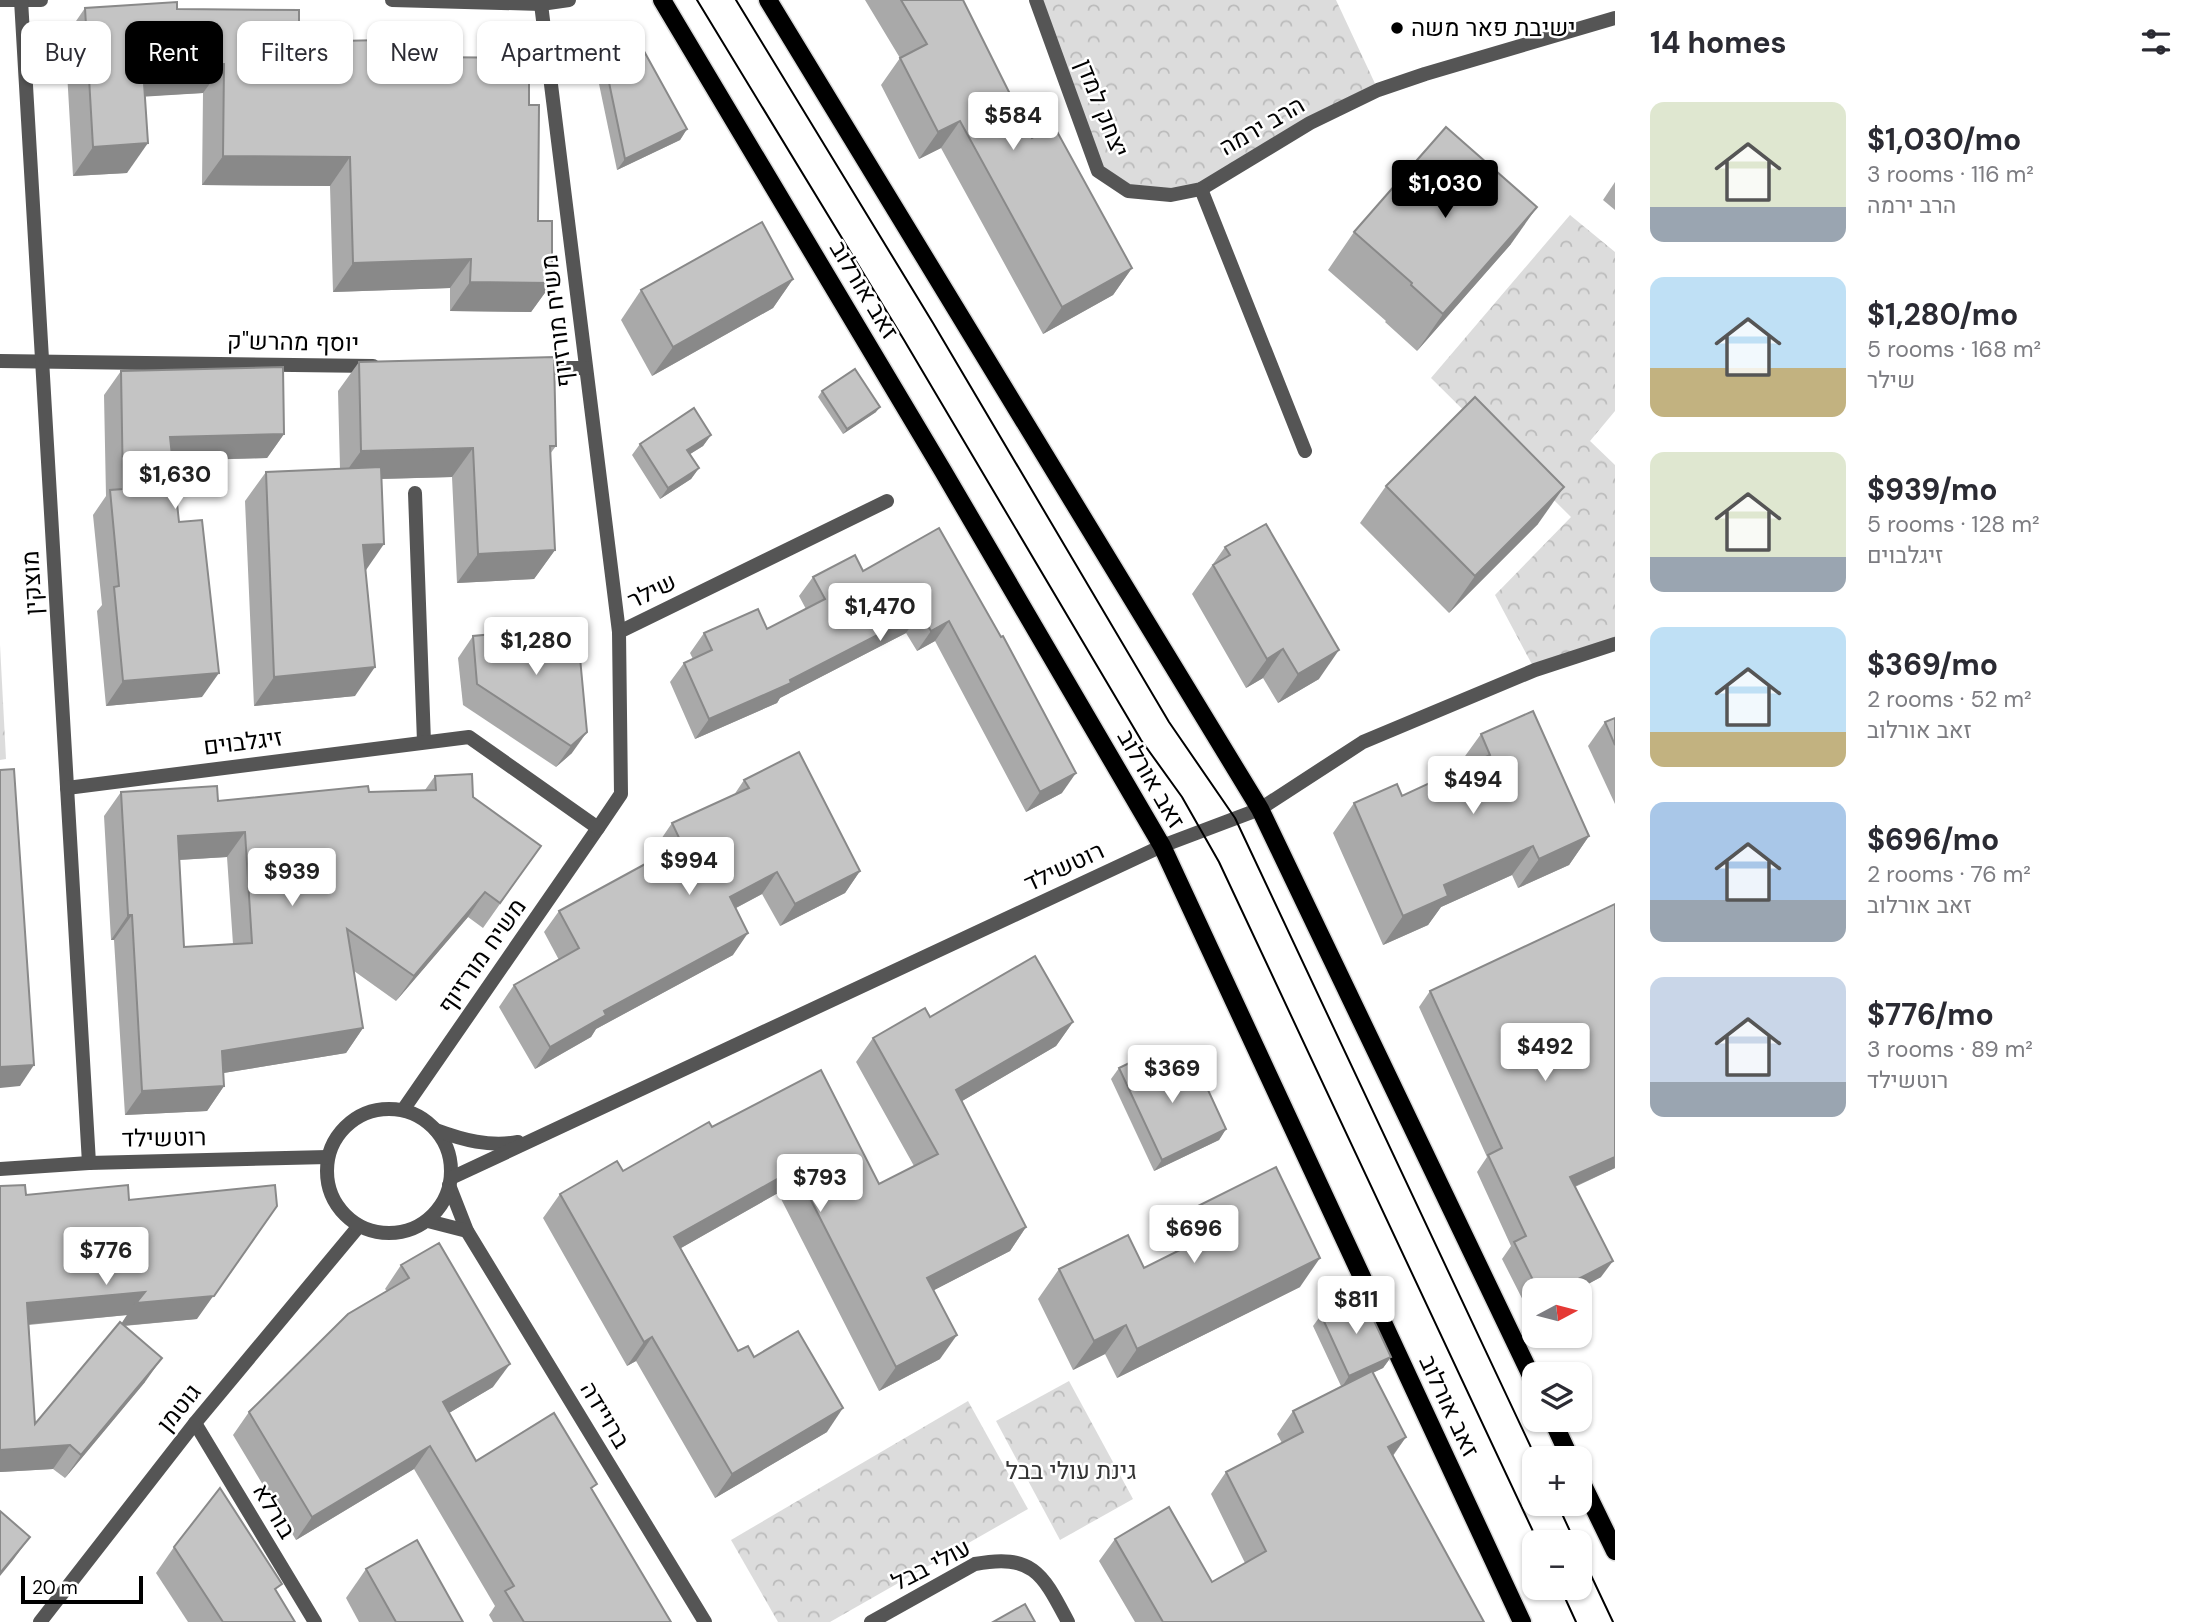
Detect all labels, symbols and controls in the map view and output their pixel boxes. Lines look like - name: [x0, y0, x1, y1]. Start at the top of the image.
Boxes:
- place label: ישיבת פאר משה: [1411, 12, 1576, 43]
- marker: ישיבת פאר משה: [1389, 20, 1405, 36]
- chip: Buy: [21, 21, 111, 84]
- chip: Rent: [125, 21, 223, 84]
- chip: Filters: [237, 21, 353, 84]
- chip: New: [367, 21, 463, 84]
- chip: Apartment: [477, 21, 645, 84]
- text: 14 homes: [1650, 23, 1787, 62]
- icon: filters: [2137, 23, 2175, 61]
- street label: יצחק למדן: [1069, 54, 1136, 161]
- street label: הרב ירמה: [1214, 89, 1310, 162]
- pin: $584: [972, 92, 1054, 152]
- text: $584: [984, 100, 1042, 130]
- text: $1,030/mo: [1867, 120, 2021, 159]
- icon: home: [1706, 130, 1790, 214]
- text: 3 rooms · 116 m²: [1867, 159, 2034, 189]
- pin: $1,030: [1388, 160, 1502, 220]
- text: $1,030: [1408, 168, 1482, 198]
- text: הרב ירמה: [1867, 190, 1956, 220]
- street label: זאב אורלוב: [823, 235, 906, 345]
- street label: משיח מורזיוף: [533, 253, 580, 389]
- text: $1,280/mo: [1867, 295, 2018, 334]
- icon: home: [1706, 305, 1790, 389]
- street label: יוסף מהרש"ק: [227, 325, 359, 358]
- text: 5 rooms · 168 m²: [1867, 334, 2041, 364]
- text: שילר: [1867, 365, 1915, 395]
- pin: $1,630: [118, 452, 232, 511]
- text: $1,630: [139, 459, 211, 489]
- text: $939/mo: [1867, 470, 1998, 509]
- icon: home: [1706, 480, 1790, 564]
- text: 5 rooms · 128 m²: [1867, 509, 2040, 539]
- text: זיגלבוים: [1867, 540, 1943, 570]
- street label: מוצקין: [14, 550, 49, 616]
- street label: שילר: [622, 566, 681, 616]
- pin: $1,470: [823, 584, 937, 643]
- text: $1,470: [844, 591, 916, 621]
- pin: $1,280: [479, 618, 593, 677]
- text: $1,280: [500, 625, 572, 655]
- text: $369/mo: [1867, 645, 1998, 684]
- icon: home: [1706, 655, 1790, 739]
- text: 2 rooms · 52 m²: [1867, 684, 2032, 714]
- text: זאב אורלוב: [1867, 715, 1972, 745]
- street label: זיגלבוים: [202, 721, 284, 762]
- street label: זאב אורלוב: [1111, 724, 1192, 834]
- pin: $494: [1432, 756, 1514, 816]
- text: $494: [1444, 764, 1502, 794]
- text: $696/mo: [1867, 820, 1999, 859]
- icon: home: [1706, 830, 1790, 914]
- street label: רוטשילד: [1019, 835, 1109, 899]
- pin: $994: [648, 838, 730, 897]
- text: $994: [660, 845, 718, 875]
- pin: $939: [251, 848, 333, 908]
- text: $939: [264, 856, 320, 886]
- text: 2 rooms · 76 m²: [1867, 859, 2031, 889]
- text: זאב אורלוב: [1867, 890, 1972, 920]
- street label: משיח מורזיוף: [431, 892, 533, 1019]
- text: $776/mo: [1867, 995, 1994, 1034]
- icon: home: [1706, 1005, 1790, 1089]
- pin: $492: [1504, 1024, 1586, 1083]
- text: $492: [1517, 1031, 1573, 1061]
- text: 3 rooms · 89 m²: [1867, 1034, 2033, 1064]
- pin: $369: [1131, 1046, 1213, 1105]
- text: $369: [1144, 1053, 1200, 1083]
- text: רוטשילד: [1867, 1065, 1948, 1095]
- street label: רוטשילד: [121, 1121, 207, 1154]
- pin: $793: [779, 1154, 861, 1214]
- text: $793: [793, 1162, 847, 1192]
- pin: $696: [1153, 1206, 1235, 1265]
- text: $696: [1165, 1213, 1223, 1243]
- pin: $776: [65, 1228, 147, 1287]
- text: $776: [80, 1235, 132, 1265]
- pin: $811: [1315, 1276, 1397, 1336]
- north arrow: [1522, 1278, 1592, 1348]
- map controls: [1522, 1278, 1592, 1600]
- text: $811: [1334, 1284, 1378, 1314]
- street label: זאב אורלוב: [1412, 1350, 1487, 1462]
- button: layers: [1522, 1362, 1592, 1432]
- street label: ברויידה: [573, 1376, 638, 1454]
- street label: גוטמן: [150, 1377, 207, 1438]
- button: +: [1522, 1446, 1592, 1516]
- park label: גינת עולי בבל: [1005, 1455, 1137, 1486]
- street label: בורלא: [246, 1477, 303, 1544]
- button: −: [1522, 1530, 1592, 1600]
- street label: עולי בבל: [886, 1532, 975, 1598]
- scale bar: [21, 1573, 144, 1605]
- text: 20 m: [32, 1575, 78, 1600]

